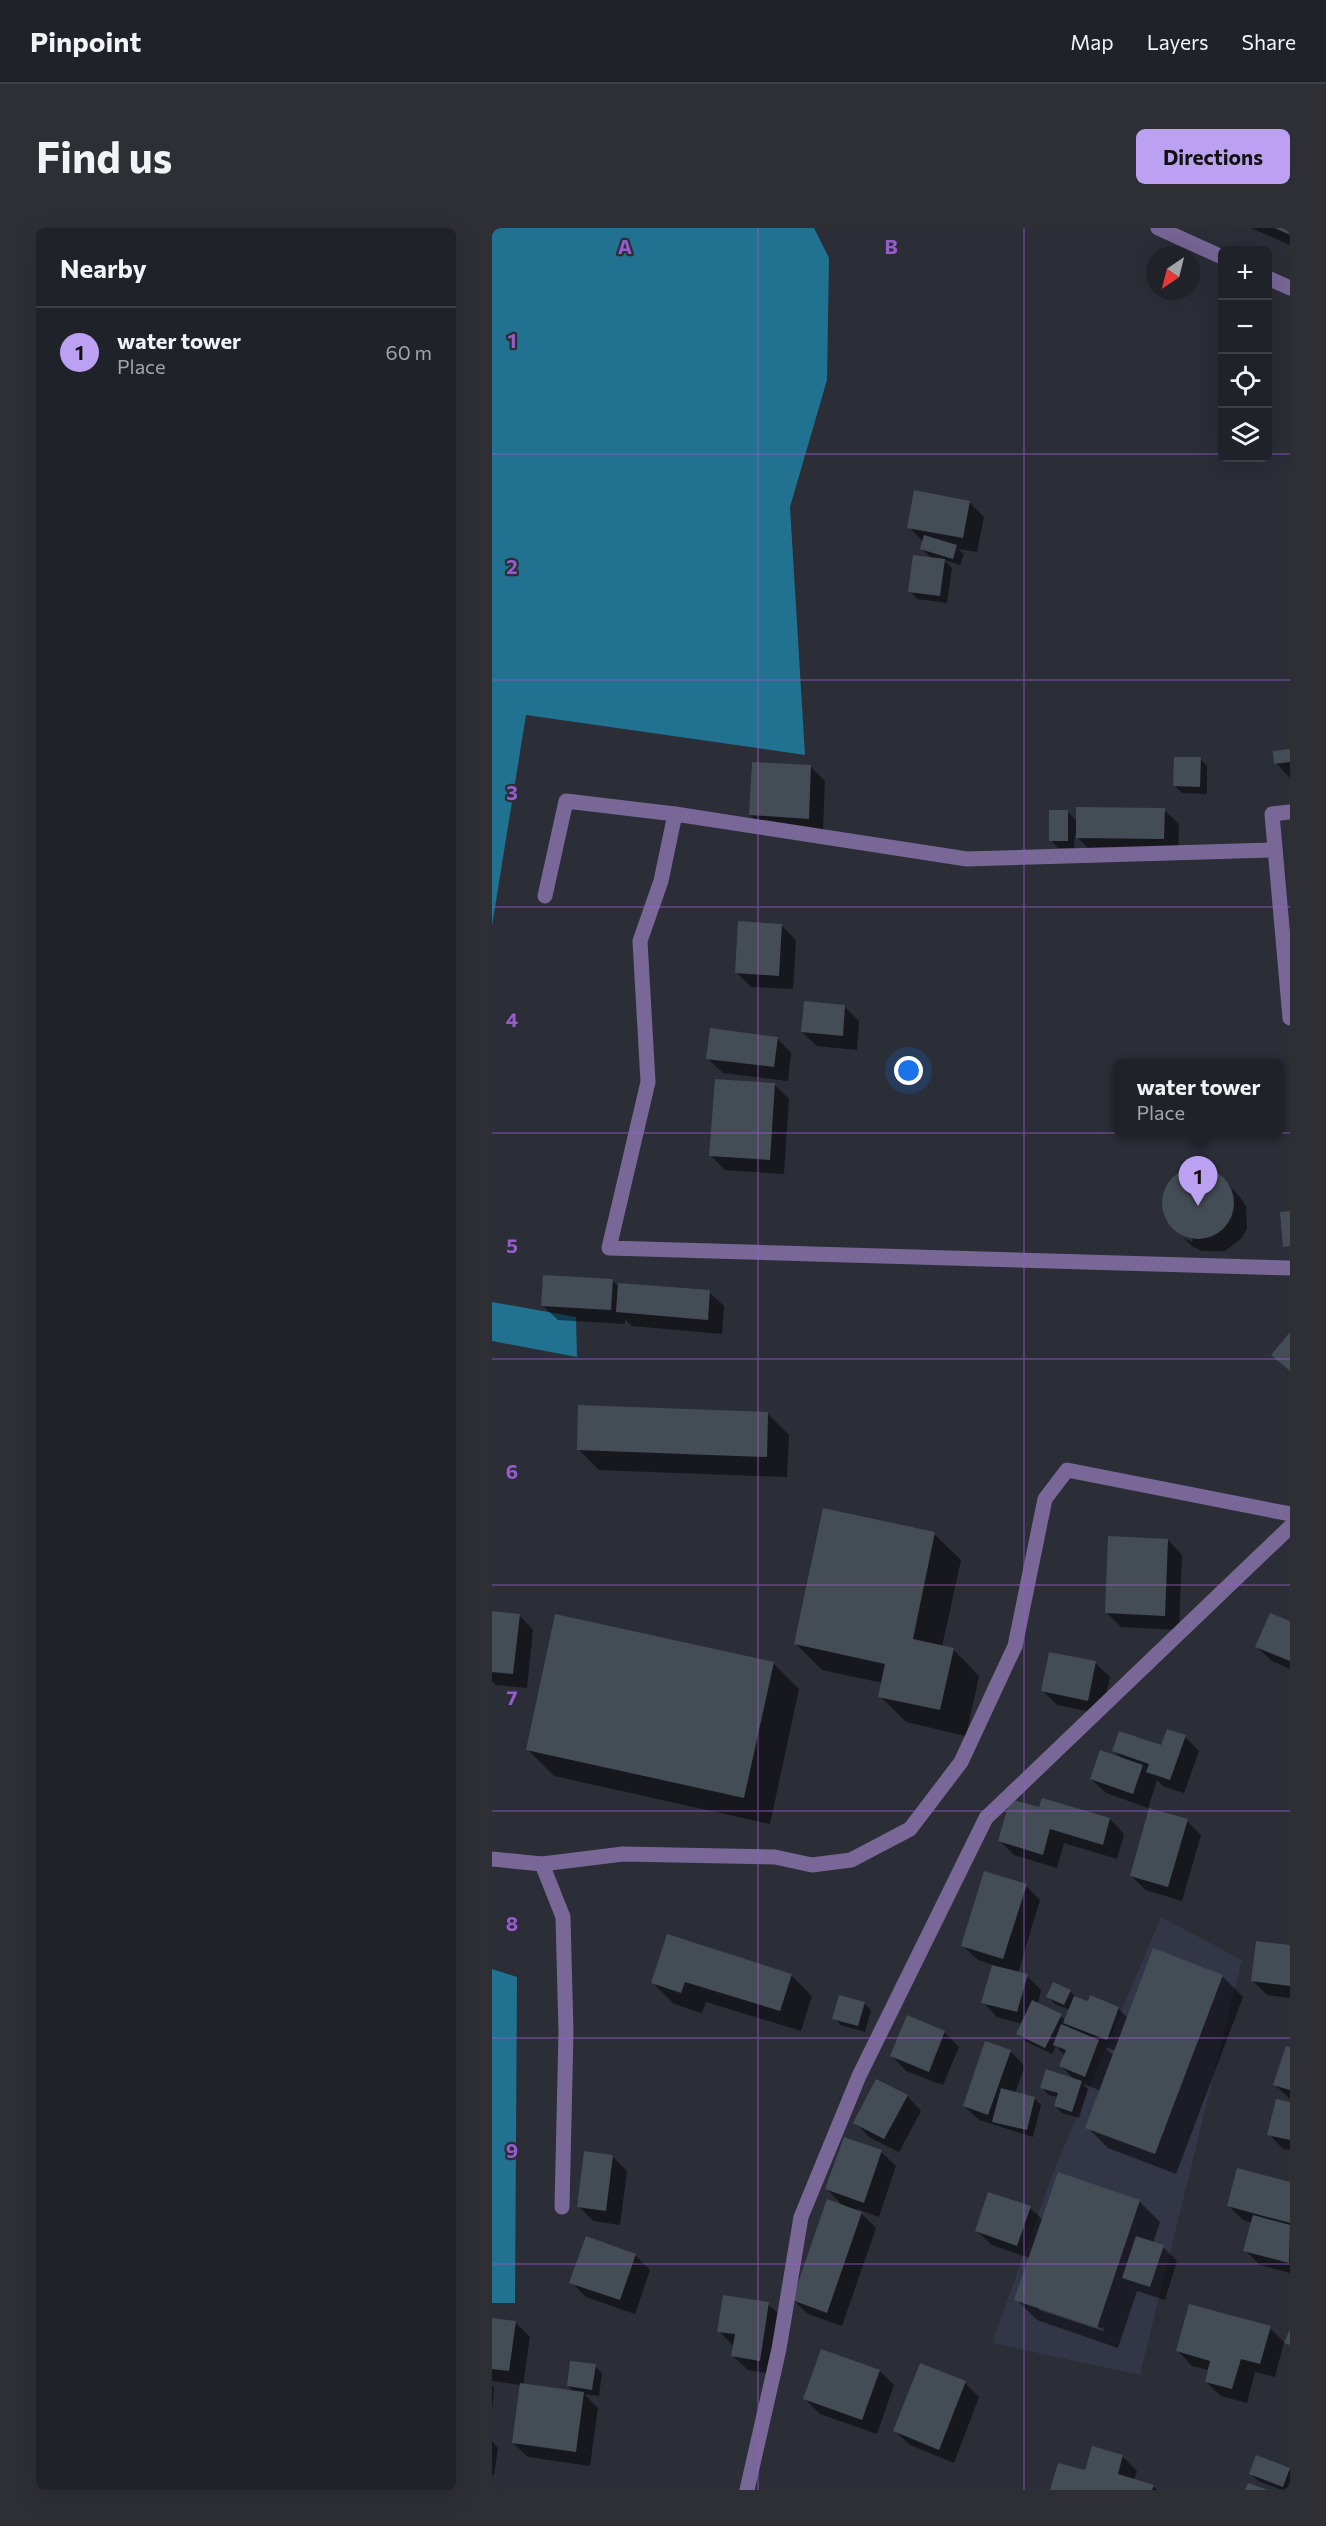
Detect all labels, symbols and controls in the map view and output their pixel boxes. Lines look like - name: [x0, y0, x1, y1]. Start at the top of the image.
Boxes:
- text: Pinpoint: [30, 24, 141, 58]
- text: Map: [1070, 29, 1114, 54]
- text: Layers: [1147, 29, 1209, 54]
- text: Share: [1242, 29, 1296, 54]
- button: Directions: [1136, 129, 1290, 184]
- text: Find us: [36, 130, 172, 182]
- text: A: [618, 234, 632, 258]
- text: B: [884, 234, 898, 258]
- north arrow: [1146, 246, 1200, 300]
- map controls: [1218, 246, 1272, 462]
- button: +: [1218, 246, 1272, 300]
- text: Nearby: [60, 252, 147, 283]
- button: −: [1218, 300, 1272, 354]
- text: water tower: [117, 327, 241, 354]
- text: 1: [507, 328, 517, 352]
- text: 1: [75, 340, 84, 364]
- text: 60 m: [386, 340, 432, 364]
- text: Place: [117, 354, 166, 378]
- button: locate: [1218, 354, 1272, 408]
- button: layers: [1218, 408, 1272, 462]
- text: 2: [506, 554, 518, 578]
- text: 3: [506, 780, 518, 804]
- text: 4: [506, 1007, 518, 1031]
- your location: [894, 1056, 923, 1085]
- popup: [1113, 1059, 1284, 1137]
- text: water tower: [1136, 1073, 1261, 1100]
- text: Place: [1136, 1100, 1185, 1124]
- pin: 1: [1178, 1156, 1218, 1206]
- text: 5: [506, 1233, 518, 1257]
- text: 6: [506, 1459, 518, 1483]
- text: 7: [507, 1685, 518, 1709]
- text: 8: [506, 1911, 518, 1935]
- text: 9: [506, 2138, 518, 2162]

